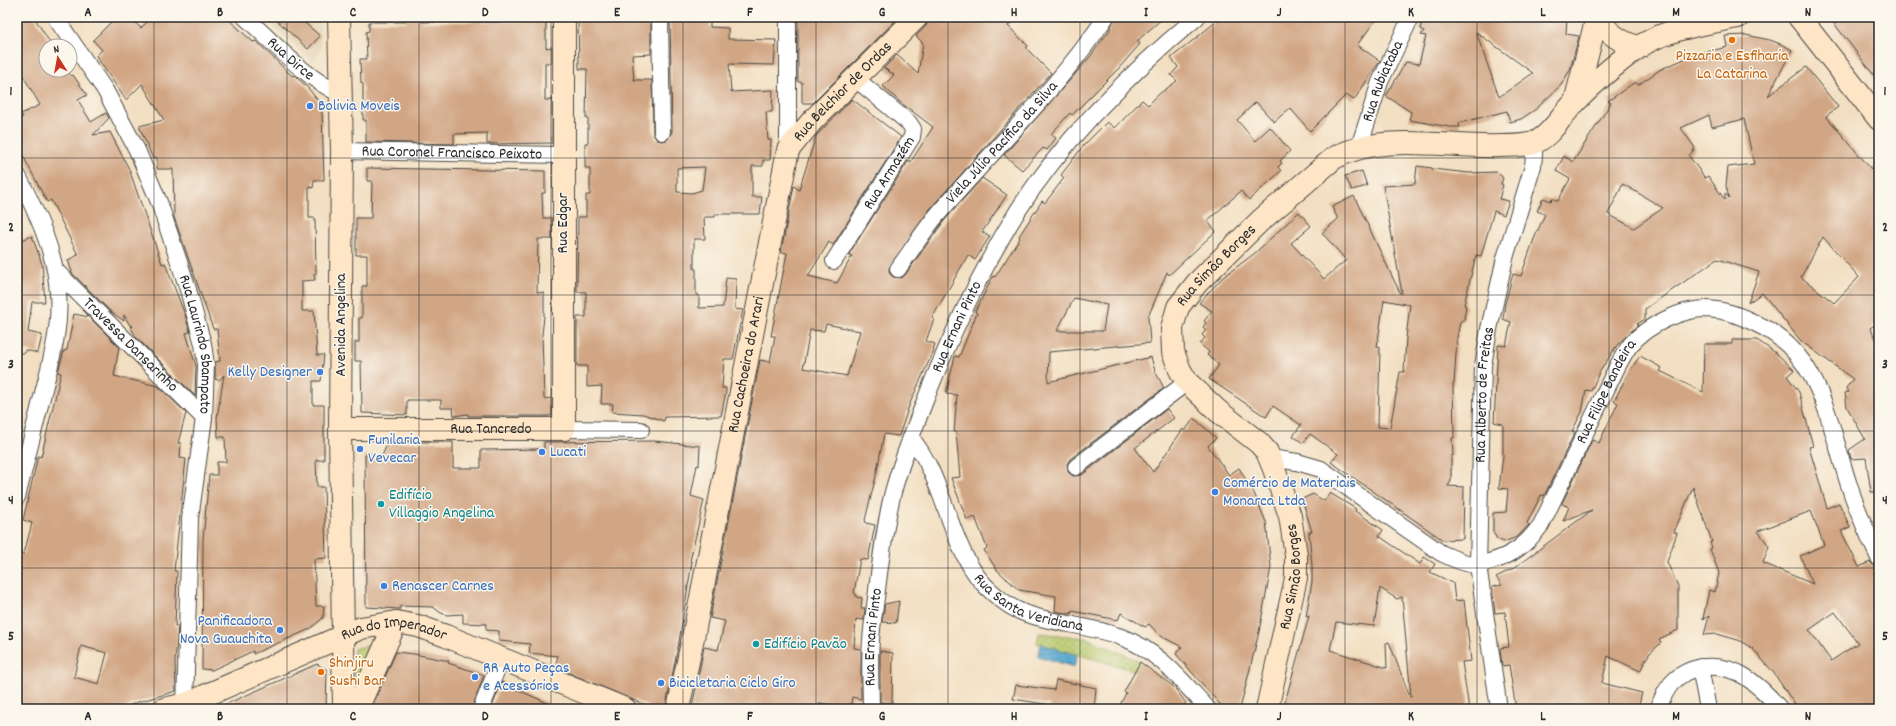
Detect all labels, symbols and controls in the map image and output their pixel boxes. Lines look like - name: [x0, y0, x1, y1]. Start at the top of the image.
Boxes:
- text: A: [84, 4, 92, 23]
- text: B: [217, 4, 223, 23]
- text: C: [350, 4, 357, 23]
- text: D: [482, 4, 489, 23]
- text: E: [614, 4, 621, 23]
- text: F: [747, 4, 753, 23]
- text: G: [879, 4, 886, 23]
- text: H: [1011, 4, 1018, 23]
- text: I: [1144, 4, 1149, 23]
- text: J: [1277, 4, 1282, 23]
- text: K: [1408, 4, 1414, 23]
- text: L: [1540, 4, 1546, 23]
- text: M: [1672, 4, 1680, 23]
- text: N: [1805, 4, 1811, 23]
- street label: Rua Dirce: [262, 32, 319, 86]
- marker: Pizzaria e Esfiharia La Catarina: [1727, 35, 1737, 45]
- street label: Rua Belchior de Ordas: [788, 36, 898, 147]
- street label: Rua Rubiataba: [1356, 36, 1410, 125]
- north arrow: [38, 38, 78, 78]
- text: N: [52, 42, 61, 59]
- place label: Pizzaria e Esfiharia La Catarina: [1675, 45, 1789, 86]
- street label: Viela Júlio Pacífico da Silva: [940, 76, 1064, 209]
- text: 1: [10, 83, 13, 102]
- text: 1: [1884, 83, 1887, 102]
- place label: Bolivia Moveis: [318, 95, 400, 118]
- marker: Bolivia Moveis: [305, 101, 315, 111]
- street label: Rua Armazém: [858, 132, 921, 214]
- street label: Rua Coronel Francisco Peixoto: [361, 140, 542, 166]
- street label: Rua Edgar: [552, 192, 575, 254]
- text: 2: [8, 219, 14, 238]
- street label: Rua Simão Borges: [1171, 219, 1262, 312]
- text: 2: [1882, 219, 1888, 238]
- street label: Rua Laurindo Sbampato: [172, 272, 218, 414]
- street label: Avenida Angelina: [330, 273, 353, 377]
- street label: Rua Ernani Pinto: [926, 277, 988, 376]
- street label: Travessa Dansarinho: [78, 292, 183, 398]
- street label: Rua Cachoeira do Arari: [722, 294, 771, 435]
- street label: Rua Alberto de Freitas: [1469, 325, 1501, 463]
- street label: Rua Filipe Bandeira: [1570, 334, 1642, 448]
- text: 3: [8, 356, 14, 375]
- text: 3: [1882, 356, 1888, 375]
- place label: Kelly Designer: [227, 361, 312, 384]
- marker: Kelly Designer: [315, 367, 325, 377]
- street label: Rua Tancredo: [450, 418, 532, 441]
- place label: Funilaria Vevecar: [368, 429, 421, 470]
- place label: Lucati: [550, 441, 586, 464]
- marker: Funilaria Vevecar: [355, 444, 365, 454]
- marker: Lucati: [537, 447, 547, 457]
- place label: Comércio de Materiais Monarca Ltda: [1223, 472, 1356, 513]
- place label: Edifício Villaggio Angelina: [389, 484, 495, 525]
- marker: Comércio de Materiais Monarca Ltda: [1210, 487, 1220, 497]
- text: 4: [8, 492, 14, 511]
- text: 4: [1882, 492, 1888, 511]
- marker: Edifício Villaggio Angelina: [376, 499, 386, 509]
- street label: Rua Simão Borges: [1273, 522, 1308, 632]
- street label: Rua Santa Veridiana: [968, 569, 1086, 638]
- place label: Renascer Carnes: [392, 575, 494, 598]
- marker: Renascer Carnes: [379, 581, 389, 591]
- street label: Rua Ernani Pinto: [859, 587, 889, 687]
- place label: Panificadora Nova Guauchita: [180, 610, 272, 651]
- street label: Rua do Imperador: [337, 610, 450, 647]
- marker: Panificadora Nova Guauchita: [275, 625, 285, 635]
- text: 5: [8, 628, 14, 647]
- text: 5: [1882, 628, 1888, 647]
- place label: Edifício Pavão: [764, 633, 847, 656]
- marker: Edifício Pavão: [751, 639, 761, 649]
- place label: Shinjiru Sushi Bar: [329, 652, 385, 693]
- place label: RR Auto Peças e Acessórios: [483, 657, 570, 698]
- marker: Shinjiru Sushi Bar: [316, 667, 326, 677]
- marker: RR Auto Peças e Acessórios: [470, 672, 480, 682]
- place label: Bicicletaria Ciclo Giro: [669, 672, 796, 695]
- marker: Bicicletaria Ciclo Giro: [656, 678, 666, 688]
- text: A: [84, 708, 92, 726]
- text: B: [217, 708, 223, 726]
- text: C: [350, 708, 357, 726]
- text: D: [482, 708, 489, 726]
- text: E: [614, 708, 621, 726]
- text: F: [747, 708, 753, 726]
- text: G: [879, 708, 886, 726]
- text: H: [1011, 708, 1018, 726]
- text: I: [1144, 708, 1149, 726]
- text: J: [1277, 708, 1282, 726]
- text: K: [1408, 708, 1414, 726]
- text: L: [1540, 708, 1546, 726]
- text: M: [1672, 708, 1680, 726]
- text: N: [1805, 708, 1811, 726]

